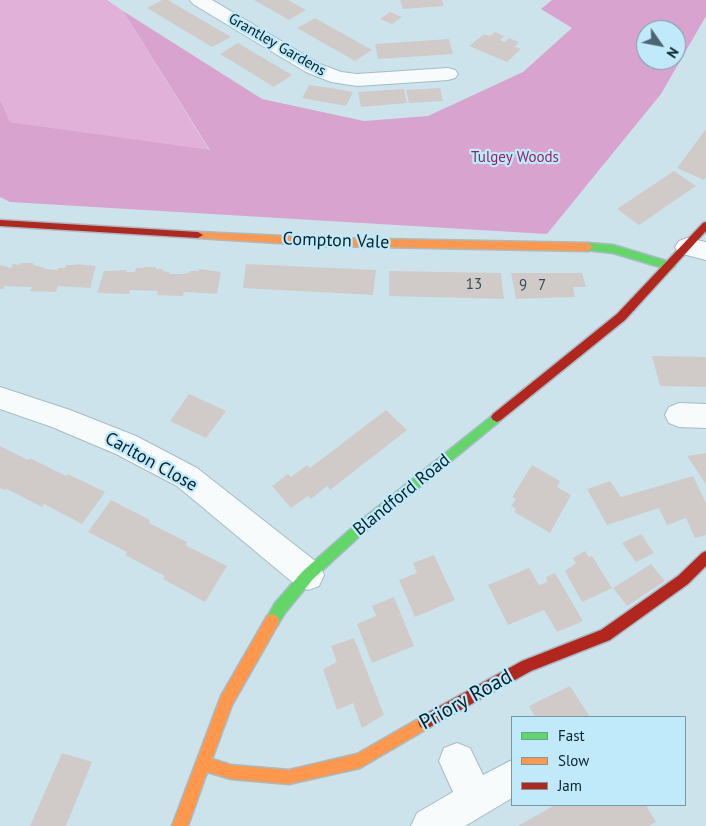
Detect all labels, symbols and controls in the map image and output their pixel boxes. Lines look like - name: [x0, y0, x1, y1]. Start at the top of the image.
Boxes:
- street label: Grantley Gardens: [225, 10, 329, 80]
- north arrow: [636, 20, 686, 70]
- text: N: [663, 44, 683, 61]
- park label: Tulgey Woods: [471, 149, 559, 167]
- street label: Compton Vale: [282, 228, 390, 254]
- house number: 13: [466, 276, 482, 294]
- house number: 9: [519, 277, 527, 295]
- house number: 7: [538, 277, 546, 295]
- street label: Carlton Close: [101, 428, 201, 496]
- street label: Blandford Road: [349, 449, 455, 541]
- street label: Priory Road: [415, 664, 517, 736]
- legend: [511, 716, 686, 806]
- text: Fast: [558, 726, 585, 745]
- text: Slow: [558, 751, 589, 770]
- text: Jam: [558, 776, 582, 795]

